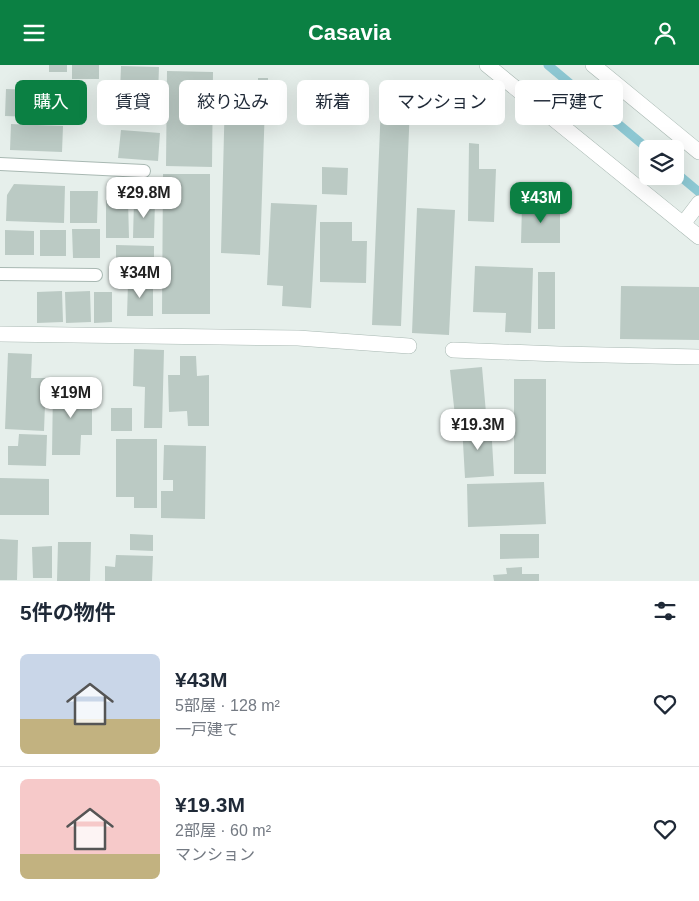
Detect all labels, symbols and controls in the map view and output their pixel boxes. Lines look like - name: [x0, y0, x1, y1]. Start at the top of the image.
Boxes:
- icon: menu: [20, 19, 48, 47]
- icon: person: [651, 19, 679, 47]
- text: Casavia: [308, 20, 391, 45]
- chip: 購入: [15, 80, 87, 125]
- chip: 賃貸: [97, 80, 169, 125]
- chip: 絞り込み: [179, 80, 287, 125]
- chip: 新着: [297, 80, 369, 125]
- chip: マンション: [379, 80, 505, 125]
- chip: 一戸建て: [515, 80, 623, 125]
- map controls: [639, 140, 684, 185]
- button: layers: [639, 140, 684, 185]
- pin: ¥29.8M: [103, 177, 185, 219]
- pin: ¥43M: [511, 181, 571, 224]
- text: ¥29.8M: [117, 184, 171, 201]
- text: ¥43M: [521, 189, 561, 206]
- pin: ¥34M: [110, 257, 170, 299]
- text: ¥34M: [120, 264, 160, 281]
- pin: ¥19M: [41, 377, 101, 419]
- text: ¥19M: [51, 384, 91, 401]
- pin: ¥19.3M: [437, 409, 519, 451]
- text: ¥19.3M: [451, 416, 505, 433]
- icon: filters: [651, 597, 679, 625]
- text: 5件の物件: [20, 601, 116, 624]
- text: ¥43M: [175, 668, 228, 691]
- icon: home: [60, 674, 120, 734]
- icon: heart: [651, 690, 679, 718]
- text: 5部屋 · 128 m²: [175, 697, 280, 714]
- text: 一戸建て: [175, 721, 239, 738]
- text: ¥19.3M: [175, 793, 245, 816]
- icon: home: [60, 799, 120, 859]
- icon: heart: [651, 815, 679, 843]
- text: 2部屋 · 60 m²: [175, 822, 271, 839]
- text: マンション: [175, 846, 255, 863]

